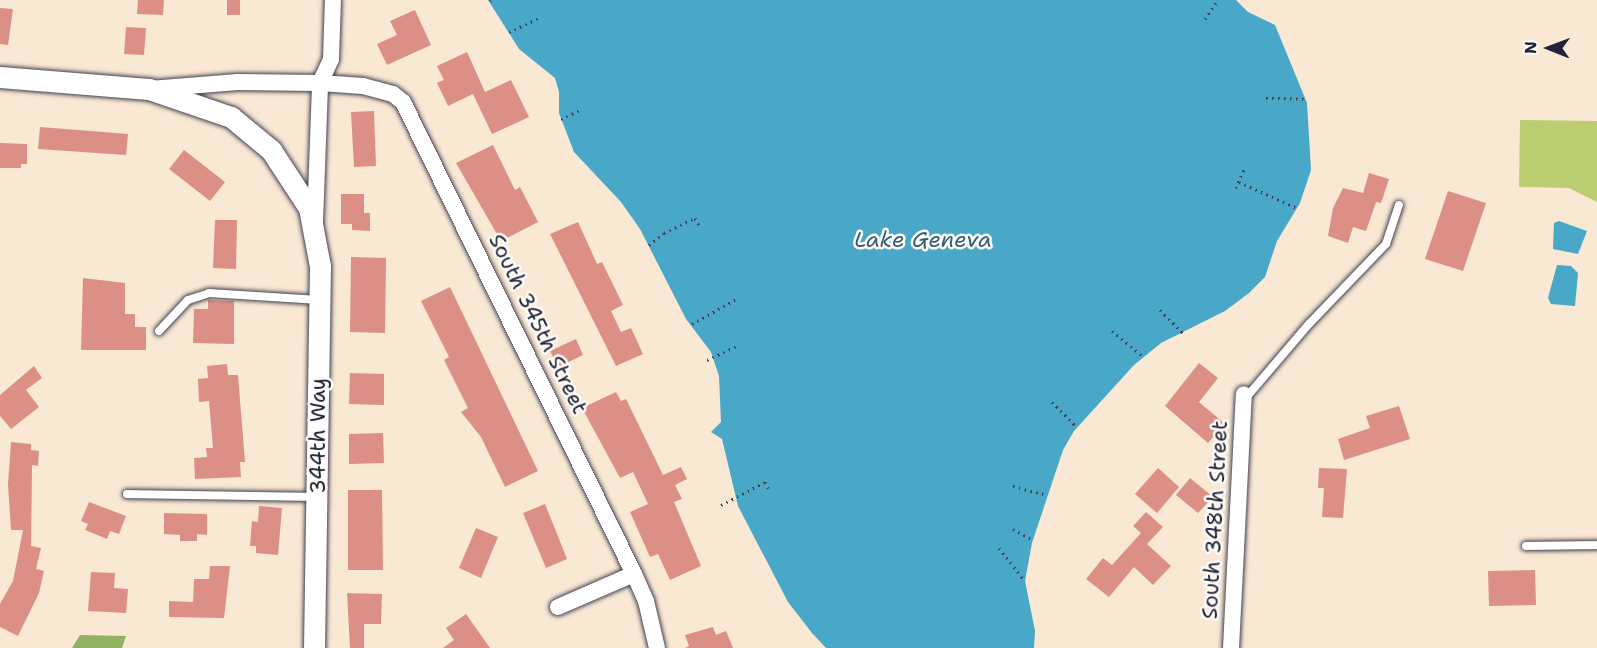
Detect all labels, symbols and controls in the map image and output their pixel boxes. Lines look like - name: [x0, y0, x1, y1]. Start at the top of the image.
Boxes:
- north arrow: [1519, 18, 1579, 78]
- text: N: [1520, 41, 1541, 54]
- water label: Lake Geneva: [854, 227, 992, 253]
- street label: South 345th Street: [483, 230, 593, 418]
- street label: 344th Way: [305, 378, 331, 494]
- street label: South 348th Street: [1197, 420, 1233, 620]

